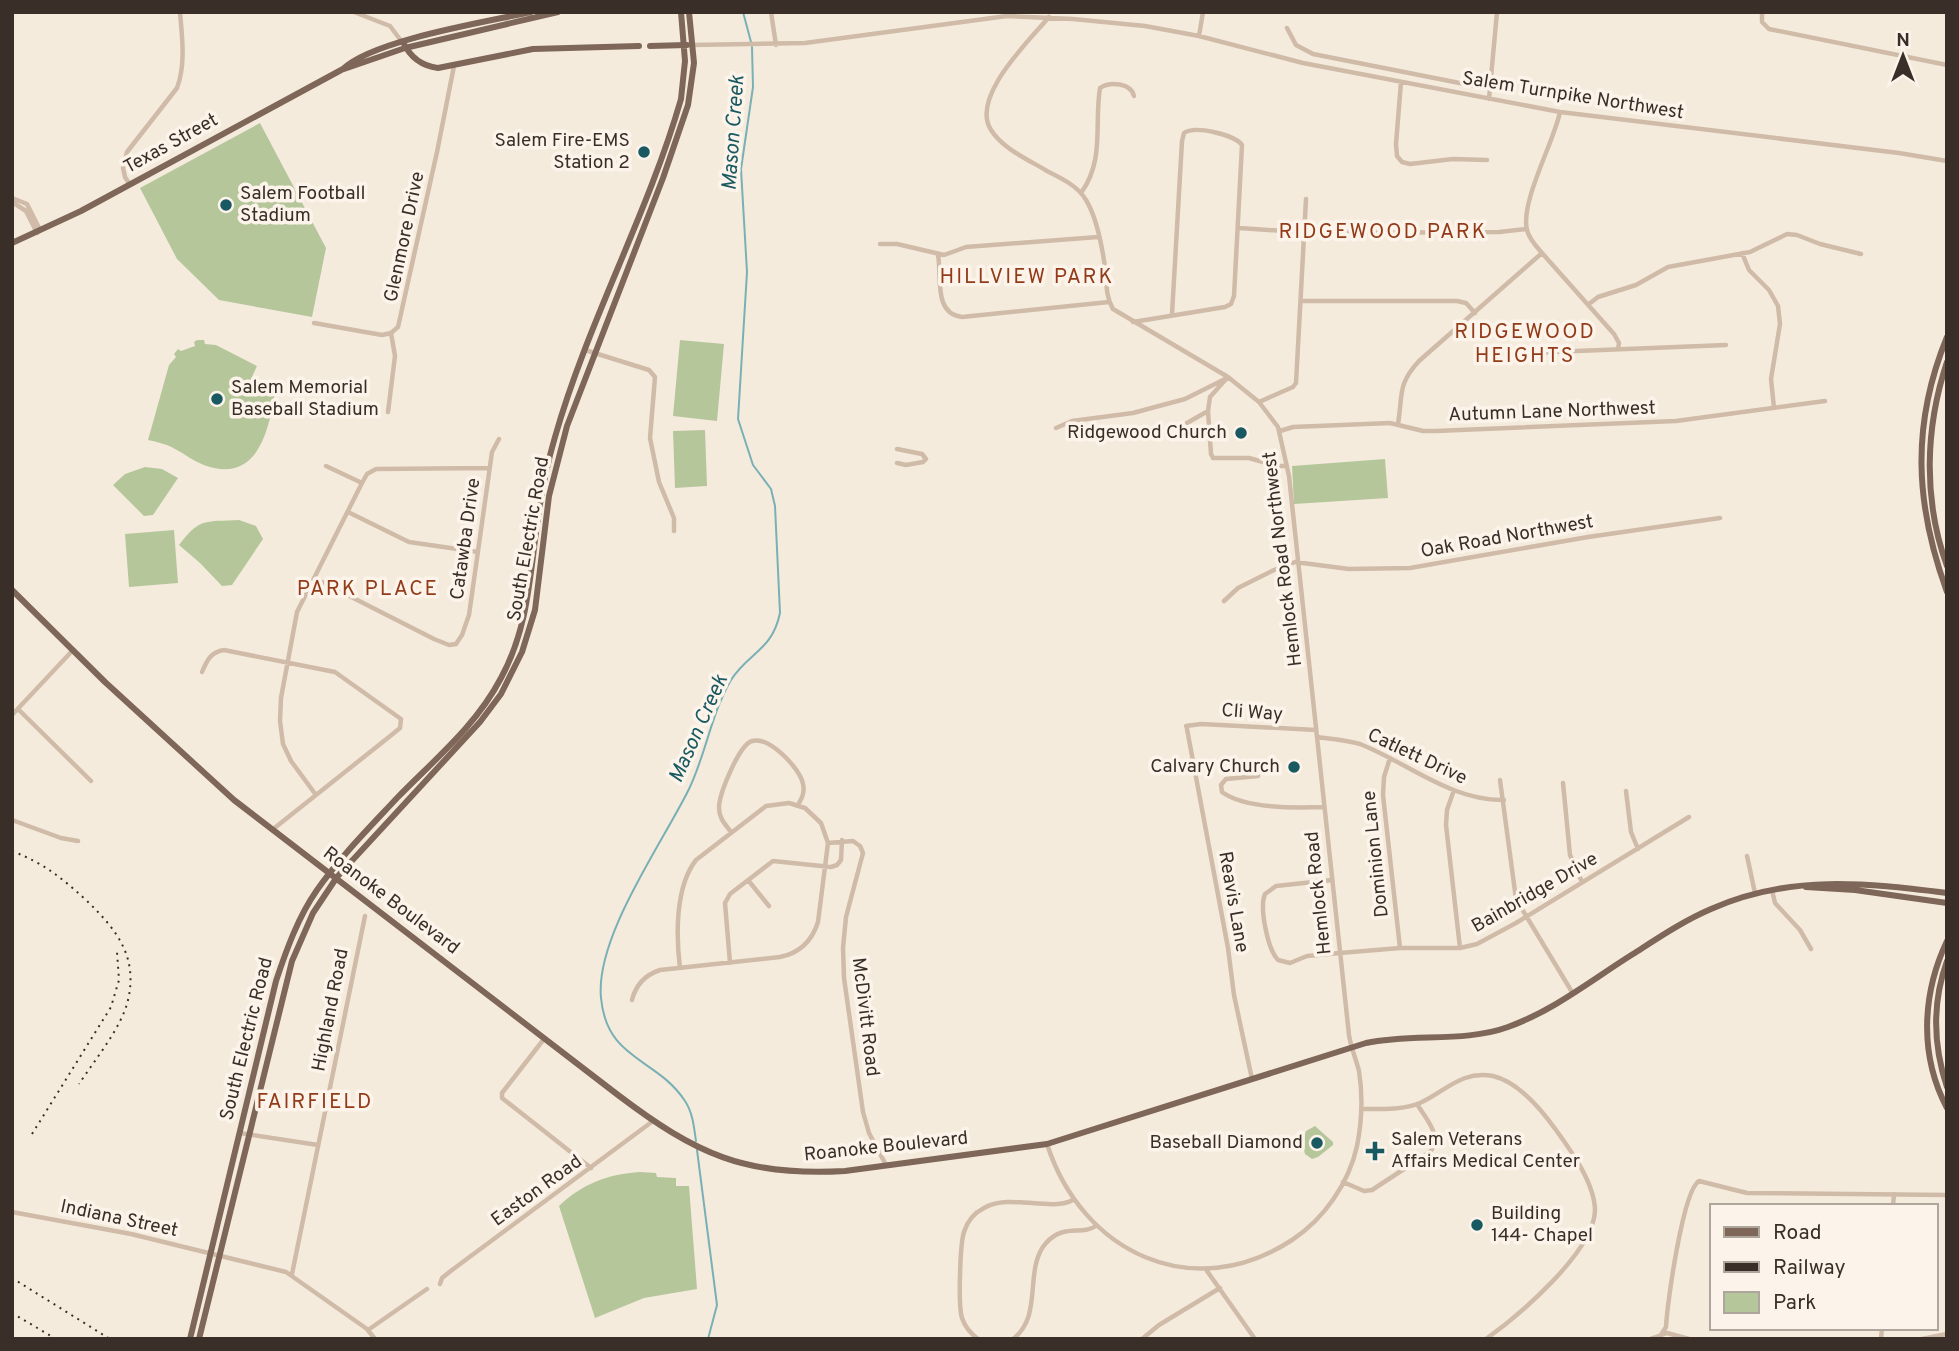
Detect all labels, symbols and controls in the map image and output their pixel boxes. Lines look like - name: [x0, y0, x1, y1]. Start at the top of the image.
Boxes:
- north arrow: [1868, 21, 1938, 91]
- text: N: [1896, 29, 1910, 53]
- street label: Salem Turnpike Northwest: [1460, 67, 1686, 125]
- water label: Mason Creek: [716, 74, 752, 192]
- street label: Texas Street: [120, 108, 222, 180]
- place label: Salem Fire-EMS Station 2: [495, 129, 630, 175]
- marker: Salem Fire-EMS Station 2: [636, 144, 652, 160]
- street label: Glenmore Drive: [379, 170, 431, 304]
- place label: Salem Football Stadium: [240, 182, 366, 228]
- marker: Salem Football Stadium: [218, 197, 234, 213]
- district label: RIDGEWOOD PARK: [1278, 219, 1488, 246]
- district label: HILLVIEW PARK: [940, 264, 1114, 291]
- district label: RIDGEWOOD HEIGHTS: [1454, 319, 1596, 370]
- place label: Salem Memorial Baseball Stadium: [231, 376, 379, 422]
- marker: Salem Memorial Baseball Stadium: [209, 391, 225, 407]
- street label: Autumn Lane Northwest: [1448, 396, 1656, 428]
- place label: Ridgewood Church: [1067, 421, 1227, 445]
- marker: Ridgewood Church: [1233, 425, 1249, 441]
- street label: Hemlock Road Northwest: [1258, 450, 1308, 668]
- street label: South Electric Road: [503, 455, 555, 623]
- street label: Catawba Drive: [446, 477, 486, 601]
- street label: Oak Road Northwest: [1419, 510, 1595, 564]
- district label: PARK PLACE: [297, 576, 439, 603]
- water label: Mason Creek: [663, 670, 735, 787]
- street label: Cli Way: [1220, 699, 1284, 727]
- street label: Catlett Drive: [1363, 723, 1471, 791]
- place label: Calvary Church: [1150, 755, 1280, 779]
- marker: Calvary Church: [1286, 759, 1302, 775]
- street label: Dominion Lane: [1357, 789, 1395, 919]
- street label: Hemlock Road: [1301, 830, 1337, 956]
- street label: Roanoke Boulevard: [318, 842, 464, 960]
- street label: Bainbridge Drive: [1468, 847, 1602, 939]
- street label: Reavis Lane: [1212, 850, 1254, 954]
- street label: Highland Road: [307, 946, 355, 1074]
- street label: South Electric Road: [215, 955, 279, 1123]
- street label: McDivitt Road: [846, 956, 884, 1078]
- district label: FAIRFIELD: [257, 1089, 373, 1116]
- street label: Roanoke Boulevard: [803, 1126, 969, 1168]
- place label: Salem Veterans Affairs Medical Center: [1391, 1128, 1581, 1174]
- place label: Baseball Diamond: [1149, 1131, 1303, 1155]
- marker: Baseball Diamond: [1309, 1135, 1325, 1151]
- marker: Salem Veterans Affairs Medical Center: [1365, 1141, 1385, 1161]
- street label: Easton Road: [487, 1150, 587, 1232]
- street label: Indiana Street: [58, 1195, 180, 1243]
- place label: Building 144- Chapel: [1491, 1202, 1593, 1248]
- legend: [1710, 1204, 1938, 1330]
- marker: Building 144- Chapel: [1469, 1217, 1485, 1233]
- text: Road: [1773, 1220, 1822, 1247]
- text: Railway: [1773, 1255, 1846, 1282]
- text: Park: [1773, 1290, 1816, 1317]

